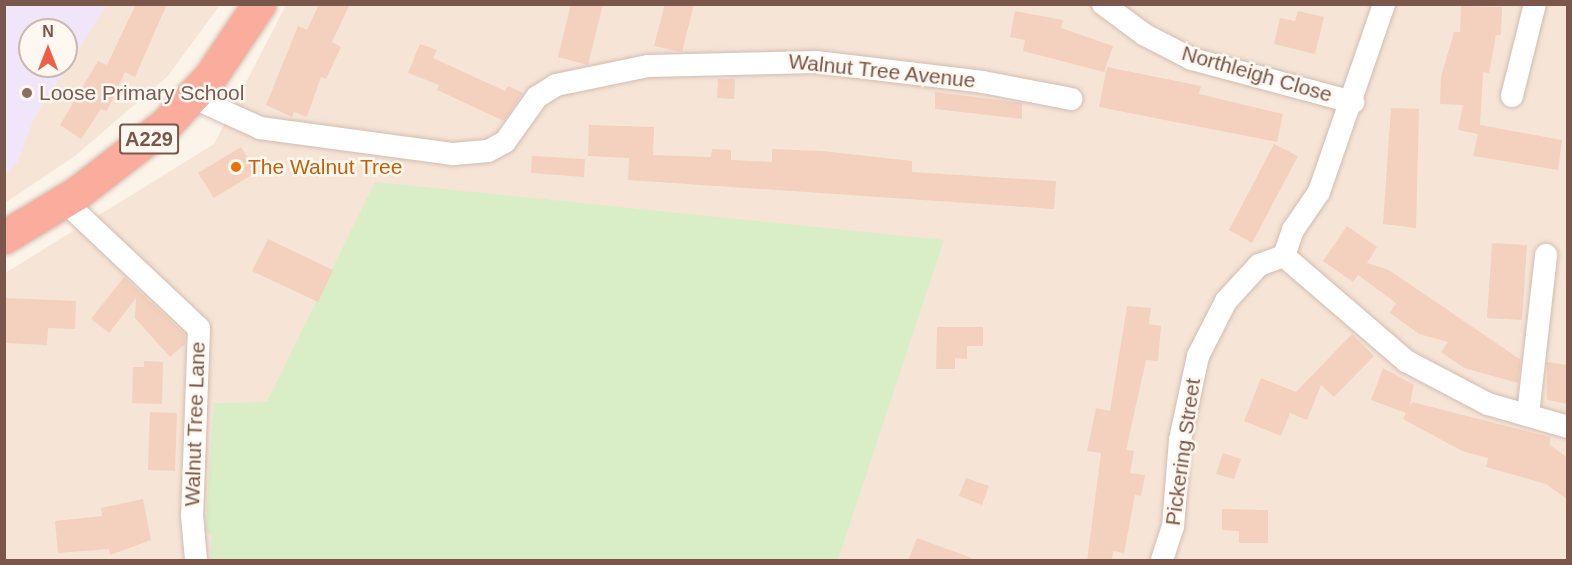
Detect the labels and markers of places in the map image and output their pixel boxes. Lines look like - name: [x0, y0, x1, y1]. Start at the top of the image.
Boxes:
- place label: Loose Primary School: [39, 80, 244, 106]
- marker: Loose Primary School: [20, 86, 34, 100]
- place label: The Walnut Tree: [248, 154, 403, 180]
- marker: The Walnut Tree: [229, 160, 243, 174]

